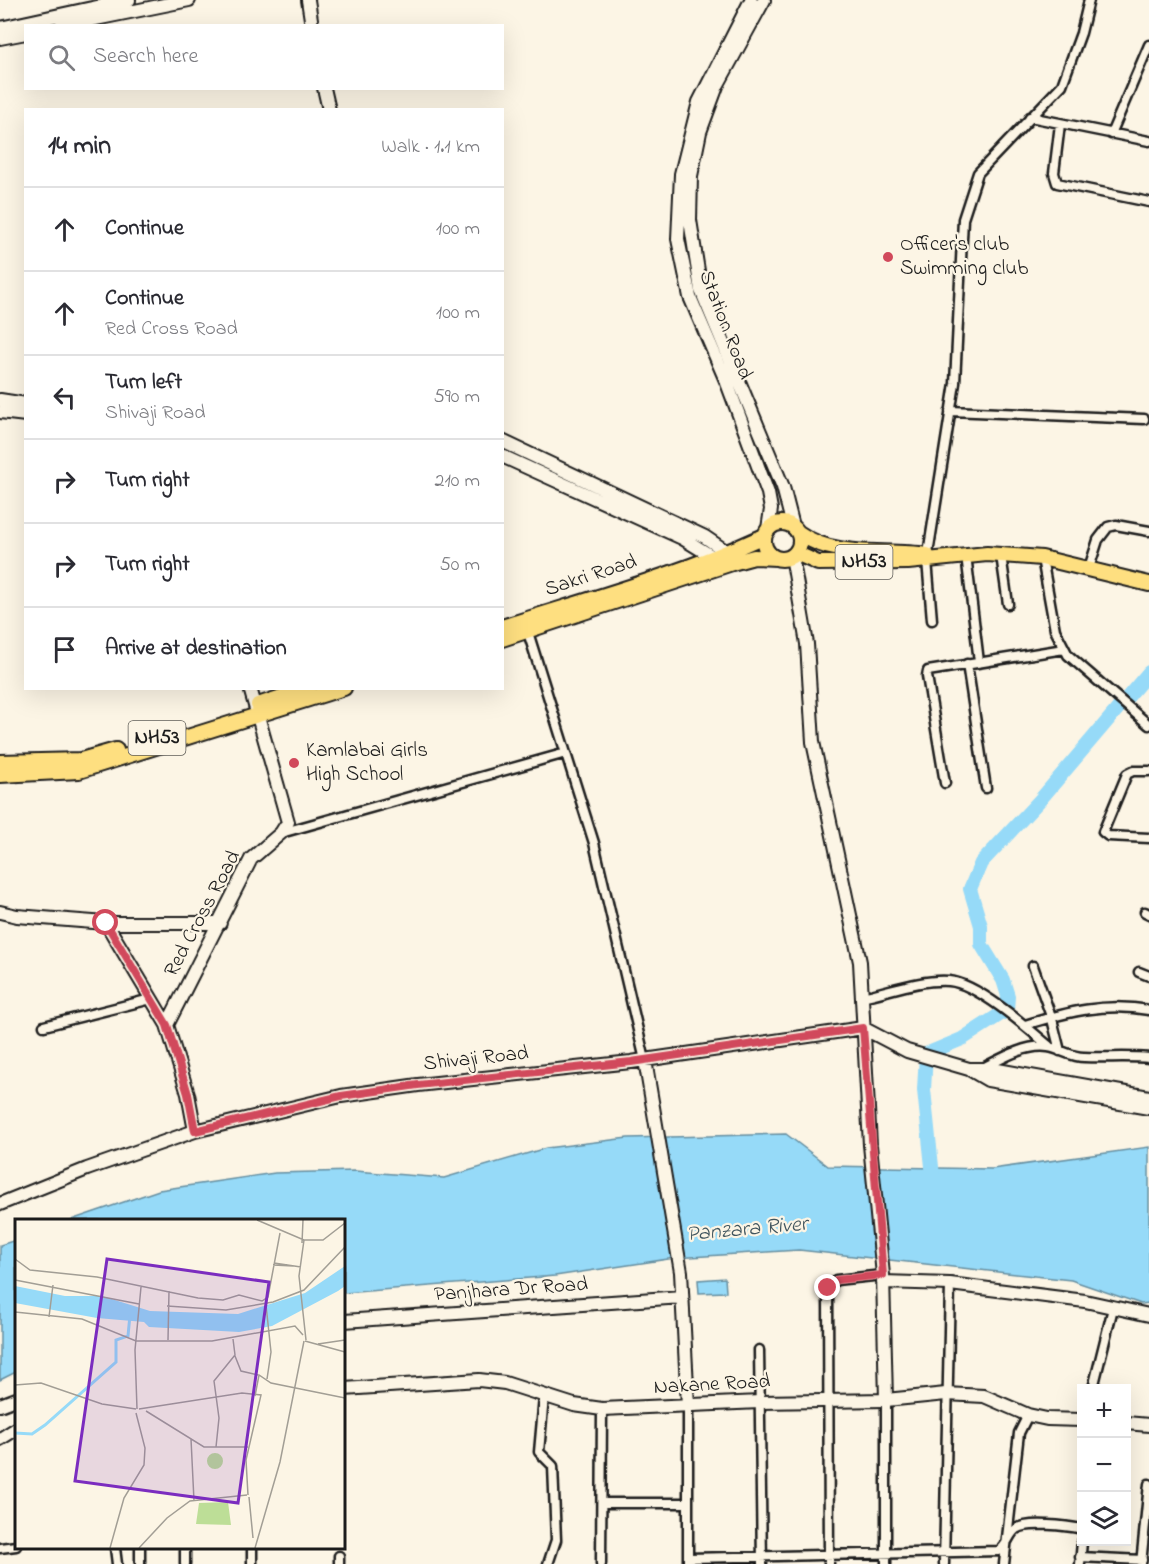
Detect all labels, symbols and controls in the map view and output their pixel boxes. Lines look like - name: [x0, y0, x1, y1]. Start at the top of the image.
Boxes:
- search box: [24, 24, 504, 90]
- icon: search: [45, 41, 78, 74]
- text: Search here: [93, 41, 198, 73]
- text: 14 min: [48, 128, 111, 166]
- text: Walk · 1.1 km: [381, 133, 480, 162]
- icon: ahead: [48, 213, 81, 246]
- text: Continue: [105, 213, 184, 245]
- text: 100 m: [436, 215, 480, 244]
- place label: Officer's club Swimming club: [900, 230, 1028, 286]
- marker: Officer's club Swimming club: [881, 250, 895, 264]
- street label: Station Road: [690, 266, 760, 384]
- text: Continue: [105, 283, 184, 315]
- icon: ahead: [48, 297, 81, 330]
- text: 100 m: [436, 299, 480, 328]
- text: Red Cross Road: [105, 315, 238, 344]
- text: Turn left: [105, 367, 182, 399]
- icon: left: [48, 381, 81, 414]
- text: 590 m: [433, 383, 480, 412]
- text: Shivaji Road: [105, 399, 206, 428]
- icon: right: [48, 465, 81, 498]
- text: Turn right: [105, 465, 190, 497]
- text: 210 m: [435, 467, 480, 496]
- road number: NH53: [836, 545, 892, 579]
- street label: Sakri Road: [541, 547, 641, 605]
- icon: right: [48, 549, 81, 582]
- text: Turn right: [105, 549, 190, 581]
- text: 50 m: [439, 551, 480, 580]
- icon: arrive: [48, 633, 81, 666]
- text: Arrive at destination: [105, 633, 287, 665]
- road number: NH53: [128, 721, 186, 755]
- place label: Kamlabai Girls High School: [306, 736, 428, 792]
- marker: Kamlabai Girls High School: [287, 756, 301, 770]
- street label: Red Cross Road: [157, 845, 249, 983]
- route start: [92, 909, 118, 935]
- street label: Shivaji Road: [422, 1039, 530, 1079]
- water label: Panzara River: [685, 1208, 812, 1251]
- inset map: [15, 1219, 345, 1549]
- street label: Panjhara Dr Road: [433, 1270, 589, 1310]
- route end: [814, 1274, 840, 1300]
- street label: Nakane Road: [653, 1367, 771, 1403]
- map controls: [1077, 1384, 1131, 1546]
- button: +: [1077, 1384, 1131, 1438]
- button: −: [1077, 1438, 1131, 1492]
- button: layers: [1077, 1492, 1131, 1546]

